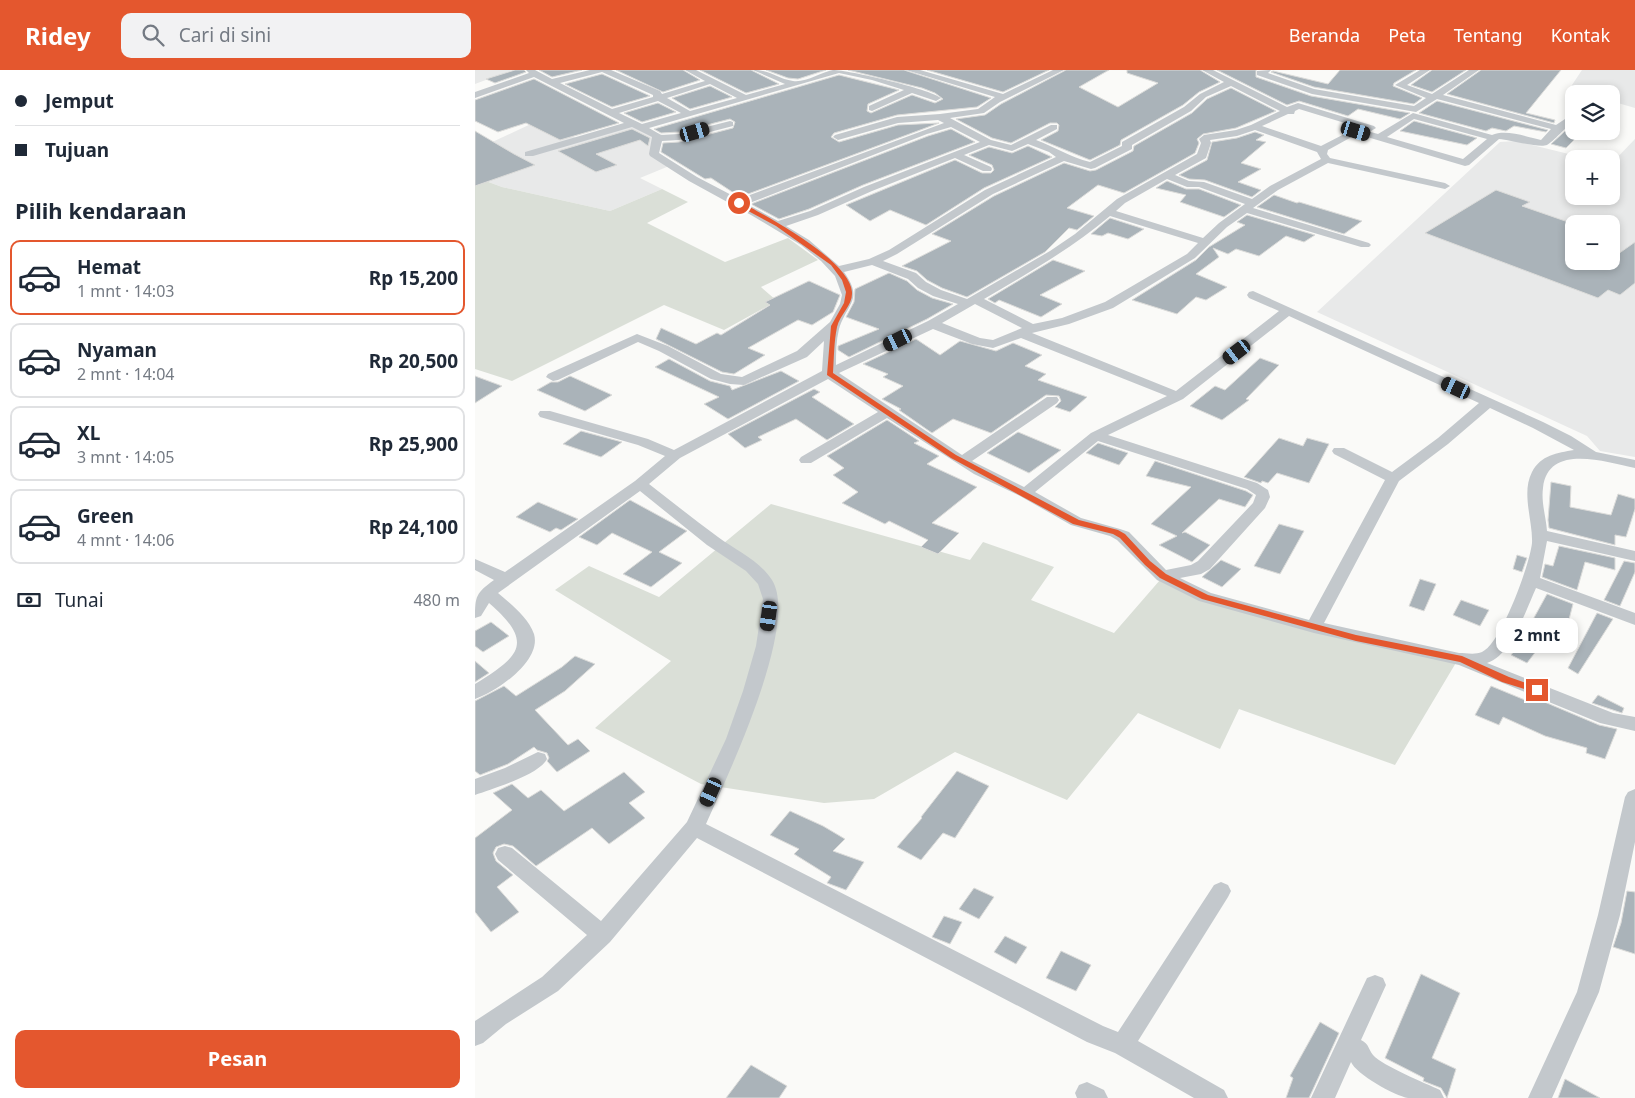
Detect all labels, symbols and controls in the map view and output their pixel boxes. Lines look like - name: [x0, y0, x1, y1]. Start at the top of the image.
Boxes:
- search box: [121, 13, 471, 58]
- text: Ridey: [25, 19, 91, 52]
- icon: search: [139, 21, 167, 49]
- text: Cari di sini: [179, 22, 271, 48]
- text: Beranda: [1289, 23, 1360, 47]
- text: Peta: [1388, 23, 1426, 47]
- text: Tentang: [1454, 23, 1523, 47]
- text: Kontak: [1551, 23, 1610, 47]
- map controls: [1565, 85, 1620, 270]
- button: layers: [1565, 85, 1620, 140]
- text: Jemput: [45, 88, 114, 114]
- car: [1339, 119, 1372, 143]
- car: [678, 121, 711, 143]
- text: Tujuan: [45, 137, 109, 163]
- button: +: [1565, 150, 1620, 205]
- route start: [728, 192, 750, 214]
- text: Pilih kendaraan: [15, 195, 187, 225]
- button: −: [1565, 215, 1620, 270]
- text: Hemat: [77, 254, 141, 280]
- icon: car: [17, 255, 62, 300]
- text: Rp 15,200: [369, 265, 458, 291]
- text: 1 mnt · 14:03: [77, 280, 174, 302]
- car: [881, 327, 914, 353]
- text: Nyaman: [77, 337, 157, 363]
- car: [1220, 337, 1253, 367]
- icon: car: [17, 338, 62, 383]
- text: Rp 20,500: [369, 348, 458, 374]
- text: 2 mnt · 14:04: [77, 363, 174, 385]
- car: [1439, 375, 1472, 401]
- text: XL: [77, 420, 100, 446]
- icon: car: [17, 421, 62, 466]
- text: Rp 25,900: [369, 431, 458, 457]
- text: 3 mnt · 14:05: [77, 446, 174, 468]
- text: Green: [77, 503, 134, 529]
- icon: car: [17, 504, 62, 549]
- text: Rp 24,100: [369, 514, 458, 540]
- text: 4 mnt · 14:06: [77, 529, 174, 551]
- icon: cash: [15, 586, 43, 614]
- text: Tunai: [55, 587, 104, 613]
- text: 480 m: [413, 589, 460, 611]
- car: [759, 600, 778, 632]
- callout: 2 mnt: [1496, 618, 1578, 652]
- text: 2 mnt: [1514, 624, 1560, 646]
- route end: [1526, 679, 1548, 701]
- car: [698, 775, 723, 809]
- button: Pesan: [15, 1030, 460, 1088]

